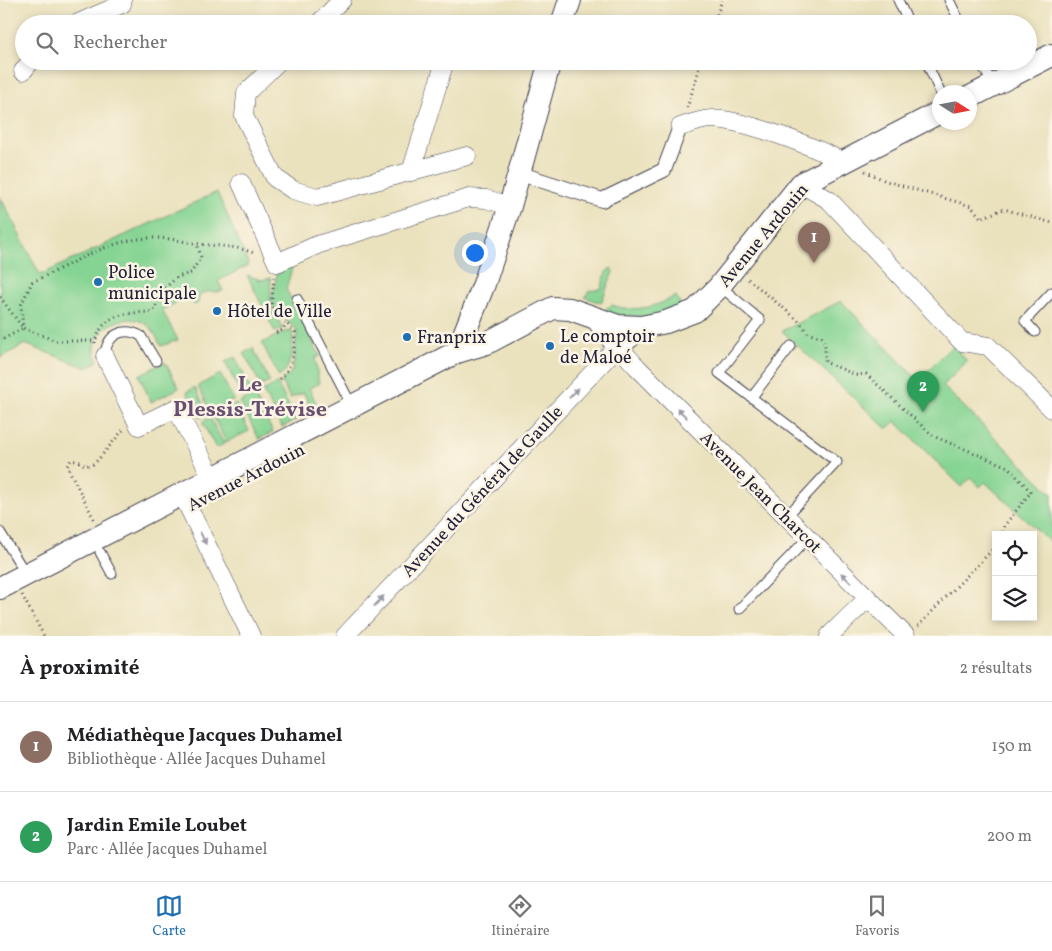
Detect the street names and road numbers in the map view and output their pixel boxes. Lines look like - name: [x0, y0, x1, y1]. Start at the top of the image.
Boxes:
- street label: Avenue Ardouin: [713, 178, 815, 293]
- street label: Avenue du Général de Gaulle: [397, 401, 570, 583]
- street label: Avenue Jean Charcot: [693, 427, 826, 560]
- street label: Avenue Ardouin: [184, 438, 310, 519]

